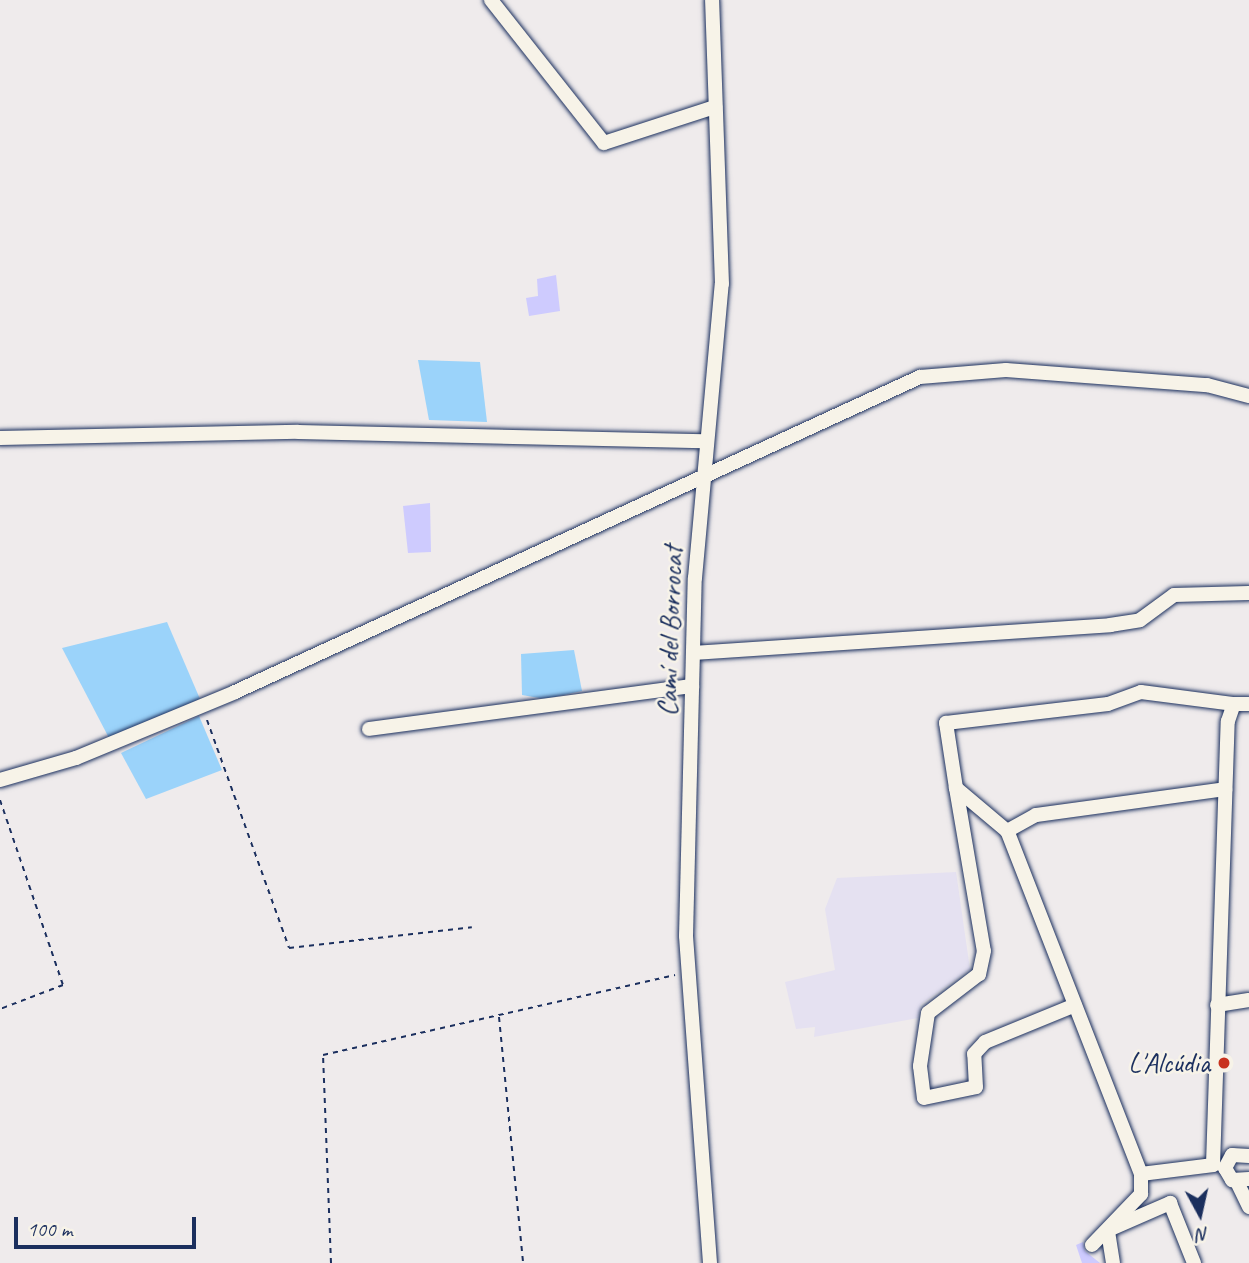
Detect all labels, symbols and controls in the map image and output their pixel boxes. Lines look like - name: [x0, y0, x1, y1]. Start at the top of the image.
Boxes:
- street label: Camí del Borrocat: [650, 545, 690, 717]
- place label: L'Alcúdia: [1128, 1046, 1210, 1080]
- marker: L'Alcúdia: [1216, 1055, 1232, 1071]
- north arrow: [1165, 1179, 1235, 1249]
- scale bar: [18, 1204, 200, 1248]
- text: 100 m: [27, 1216, 72, 1242]
- text: N: [1195, 1222, 1210, 1247]

